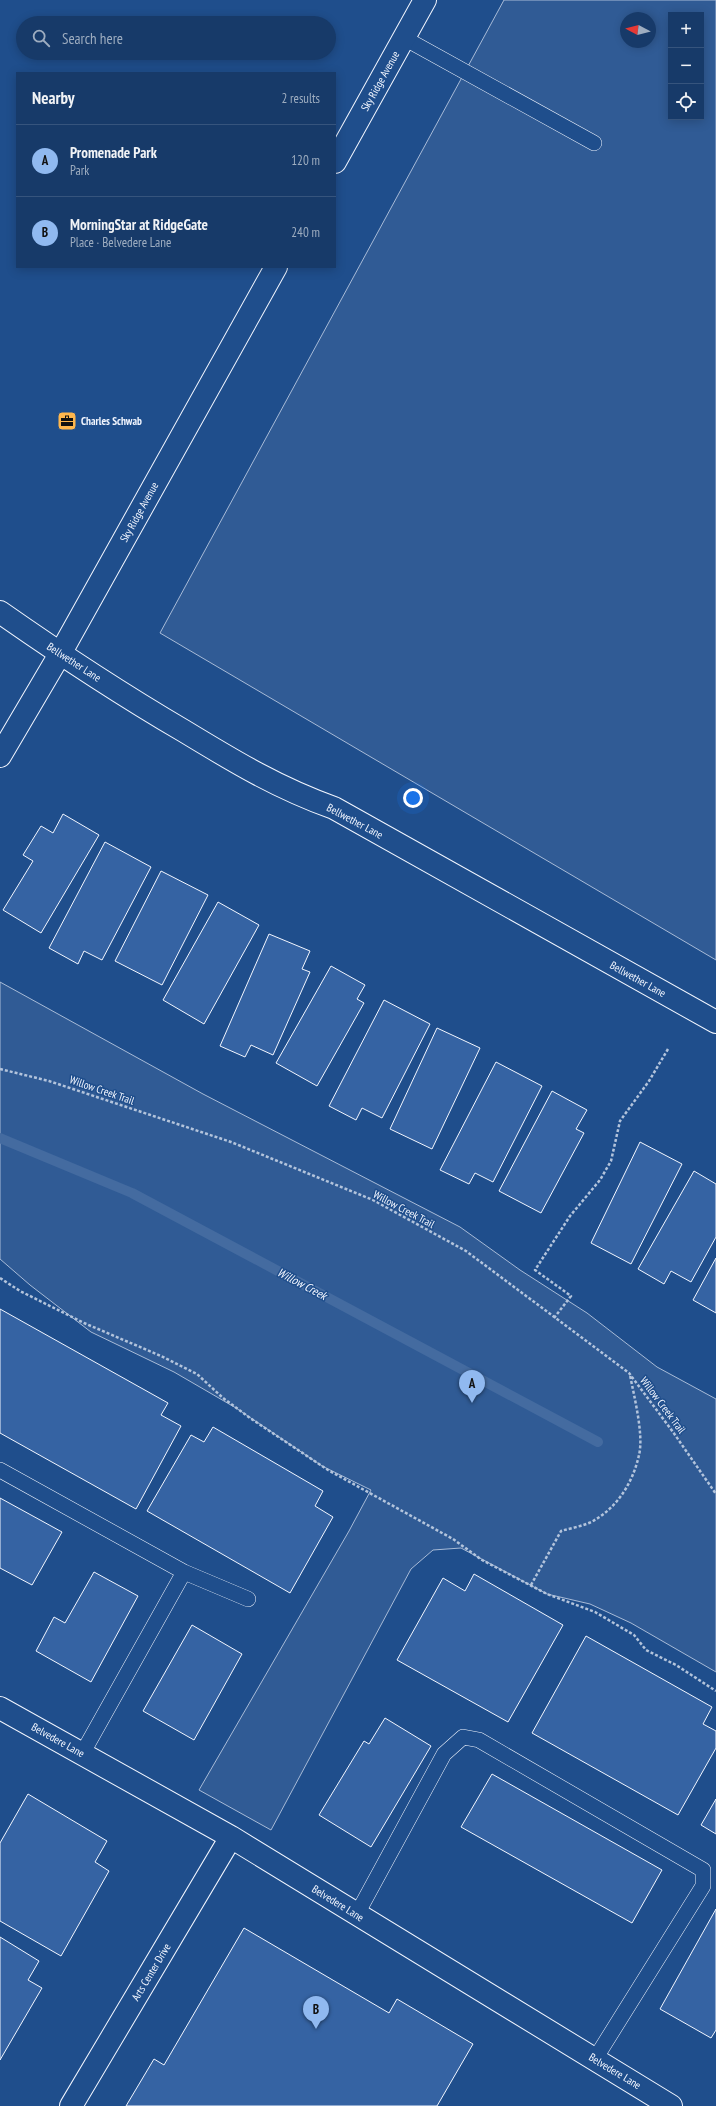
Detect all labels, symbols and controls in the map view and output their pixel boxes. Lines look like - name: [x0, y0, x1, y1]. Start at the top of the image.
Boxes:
- north arrow: [620, 12, 656, 48]
- map controls: [668, 12, 704, 120]
- button: +: [668, 12, 704, 48]
- search box: [16, 16, 336, 60]
- icon: search: [30, 27, 52, 49]
- text: Search here: [62, 29, 123, 48]
- street label: Sky Ridge Avenue: [358, 48, 403, 114]
- button: −: [668, 48, 704, 84]
- button: locate: [668, 84, 704, 120]
- text: Nearby: [32, 87, 75, 109]
- text: 2 results: [281, 90, 320, 107]
- text: Promenade Park: [70, 143, 157, 162]
- text: A: [42, 152, 48, 169]
- text: 120 m: [291, 152, 320, 169]
- text: Park: [70, 162, 89, 179]
- text: MorningStar at RidgeGate: [70, 215, 208, 234]
- text: B: [42, 224, 48, 241]
- text: 240 m: [291, 224, 320, 241]
- text: Place · Belvedere Lane: [70, 234, 171, 251]
- office icon: Charles Schwab: [56, 410, 78, 432]
- place label: Charles Schwab: [81, 414, 142, 428]
- street label: Sky Ridge Avenue: [117, 479, 162, 545]
- street label: Bellwether Lane: [44, 639, 104, 685]
- your location: [403, 788, 423, 808]
- street label: Bellwether Lane: [324, 800, 386, 842]
- street label: Bellwether Lane: [608, 958, 669, 1000]
- street label: Willow Creek Trail: [68, 1072, 137, 1108]
- street label: Willow Creek Trail: [371, 1187, 437, 1231]
- water label: Willow Creek: [275, 1264, 331, 1303]
- pin: A: [459, 1370, 485, 1403]
- street label: Willow Creek Trail: [637, 1374, 689, 1437]
- street label: Belvedere Lane: [29, 1720, 87, 1761]
- street label: Belvedere Lane: [309, 1882, 367, 1925]
- street label: Arts Center Drive: [128, 1940, 174, 2003]
- pin: B: [303, 1996, 329, 2029]
- street label: Belvedere Lane: [586, 2050, 644, 2092]

